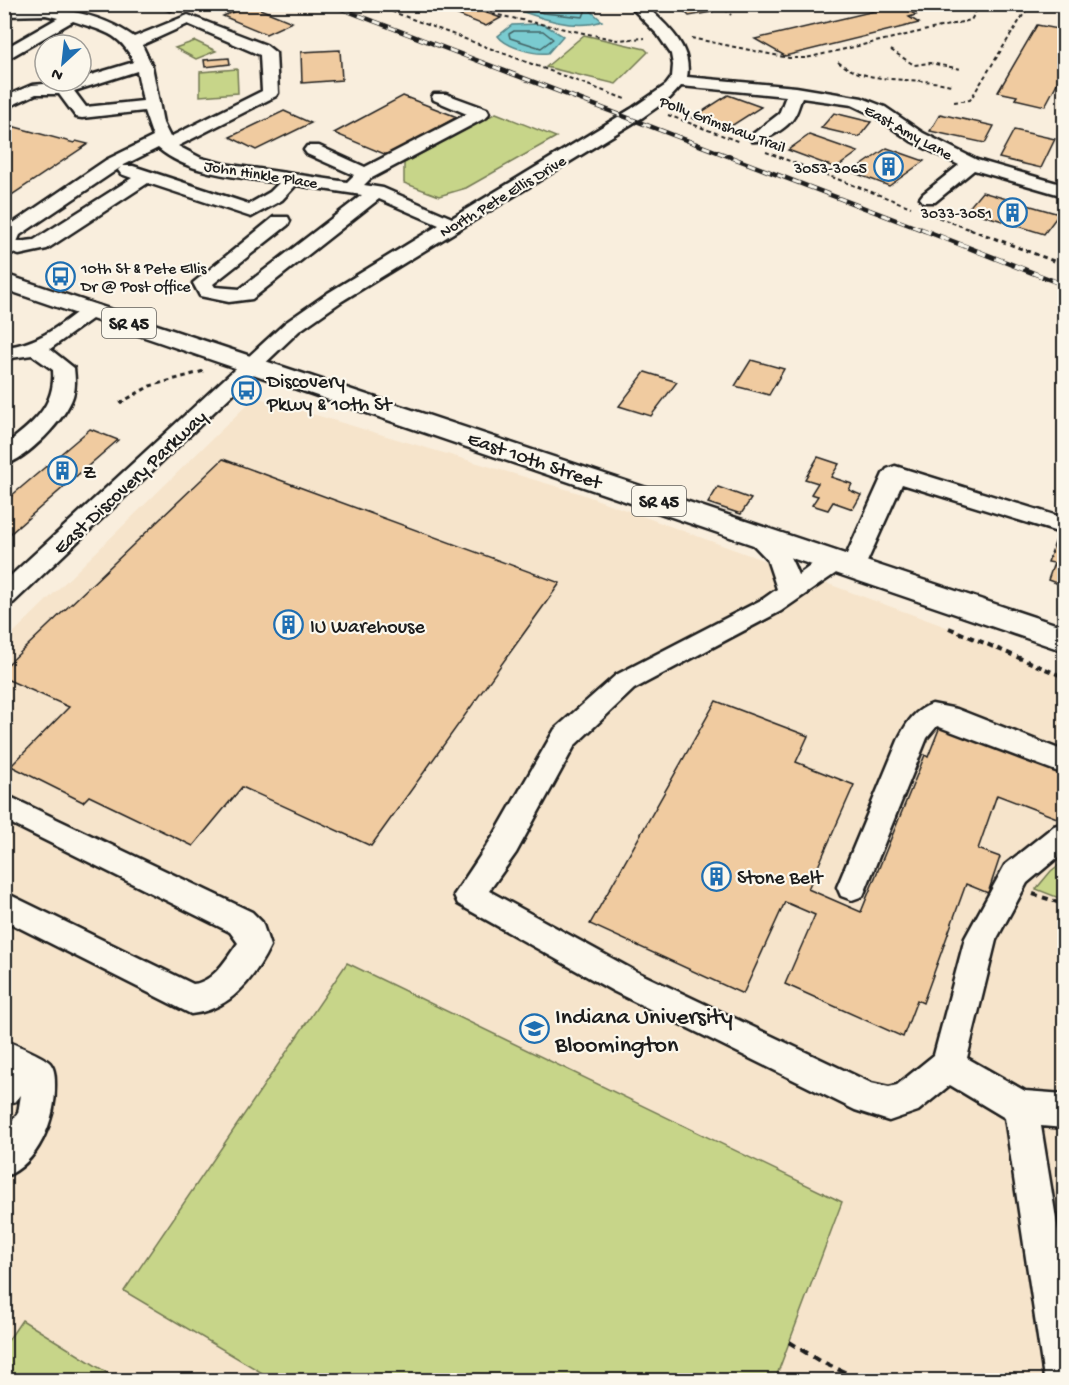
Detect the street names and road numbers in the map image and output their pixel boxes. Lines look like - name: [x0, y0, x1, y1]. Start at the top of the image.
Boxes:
- street label: Polly Grimshaw Trail: [655, 93, 788, 159]
- street label: East Amy Lane: [860, 102, 955, 167]
- street label: North Pete Ellis Drive: [437, 152, 571, 243]
- street label: John Hinkle Place: [202, 158, 319, 195]
- road number: SR 45: [102, 308, 156, 338]
- street label: East Discovery Parkway: [50, 406, 213, 561]
- street label: East 10th Street: [464, 429, 606, 497]
- road number: SR 45: [632, 486, 686, 516]

